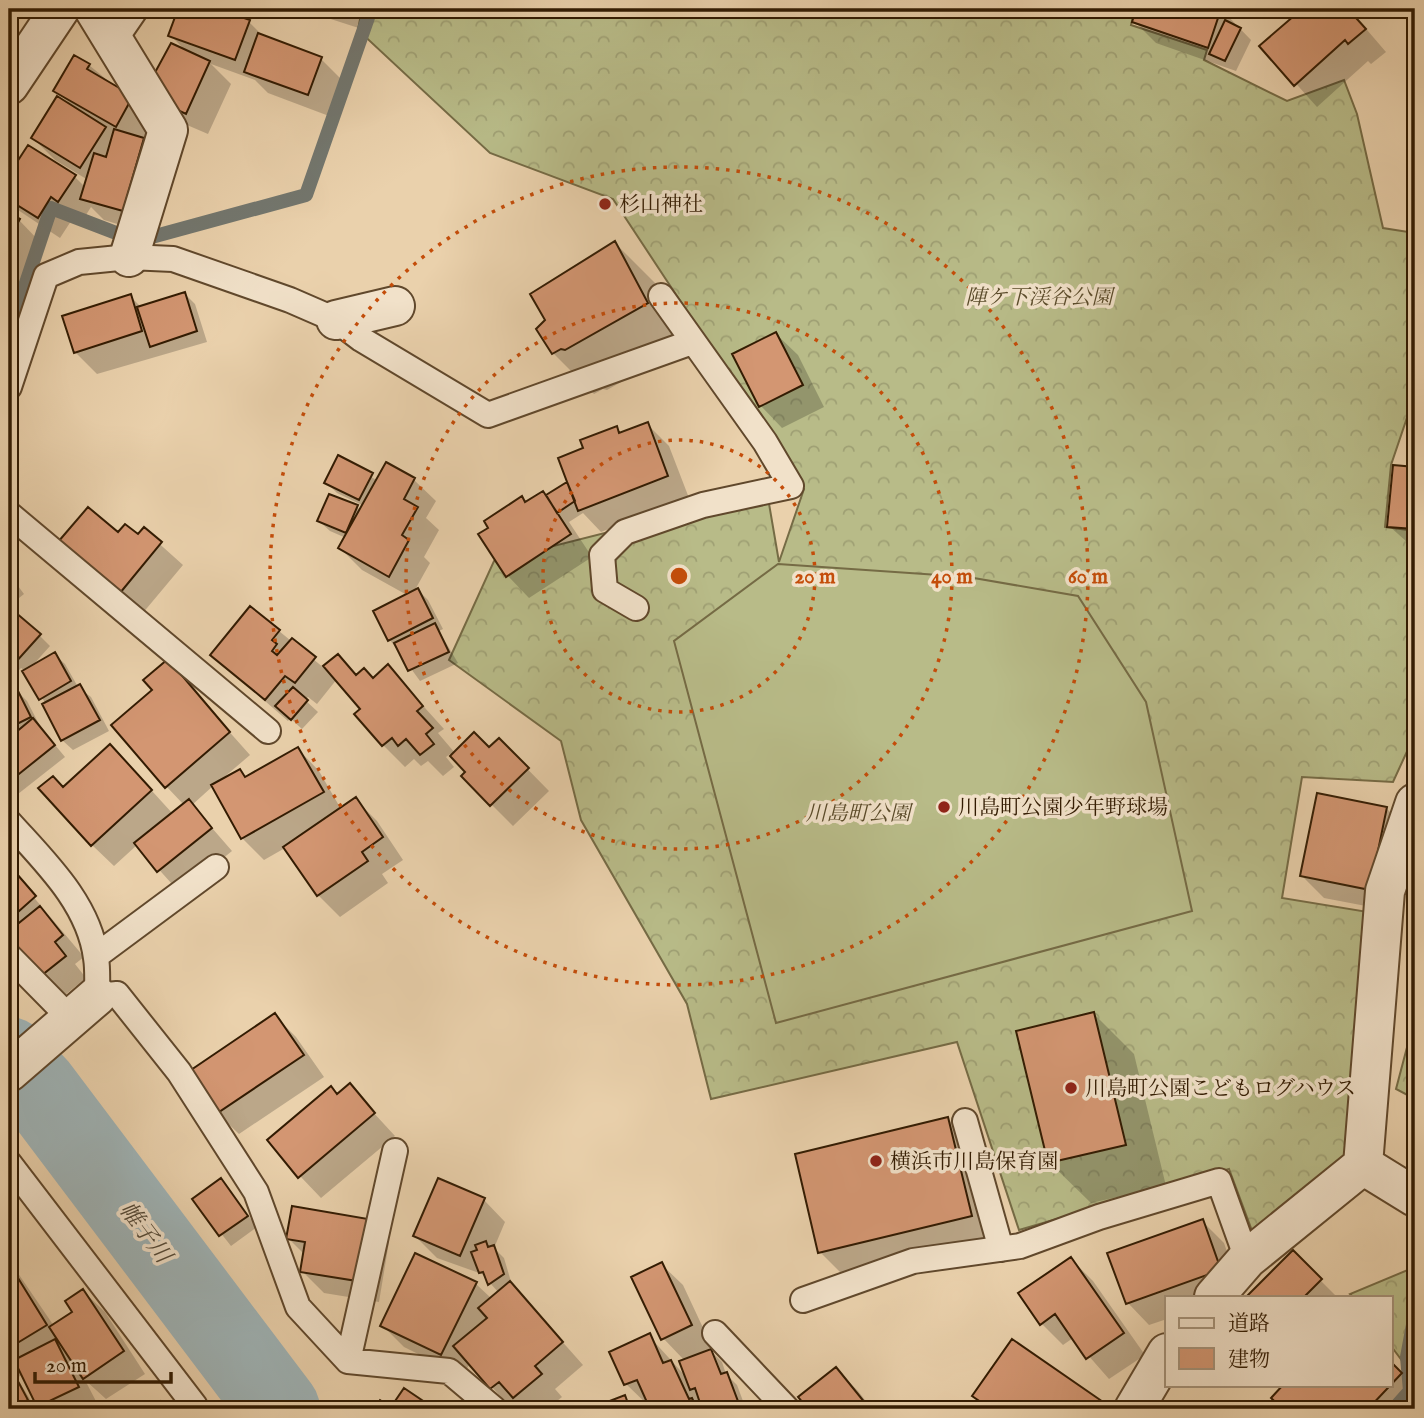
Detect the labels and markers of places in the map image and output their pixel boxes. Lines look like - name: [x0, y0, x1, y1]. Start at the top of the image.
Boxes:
- place label: 杉山神社: [619, 192, 703, 219]
- marker: 杉山神社: [597, 196, 613, 212]
- centre of rings: [667, 564, 691, 588]
- place label: 川島町公園少年野球場: [958, 795, 1168, 822]
- marker: 川島町公園少年野球場: [936, 799, 952, 815]
- place label: 川島町公園こどもログハウス: [1085, 1076, 1356, 1103]
- marker: 川島町公園こどもログハウス: [1063, 1080, 1079, 1096]
- place label: 横浜市川島保育園: [890, 1149, 1058, 1176]
- marker: 横浜市川島保育園: [868, 1153, 884, 1169]

